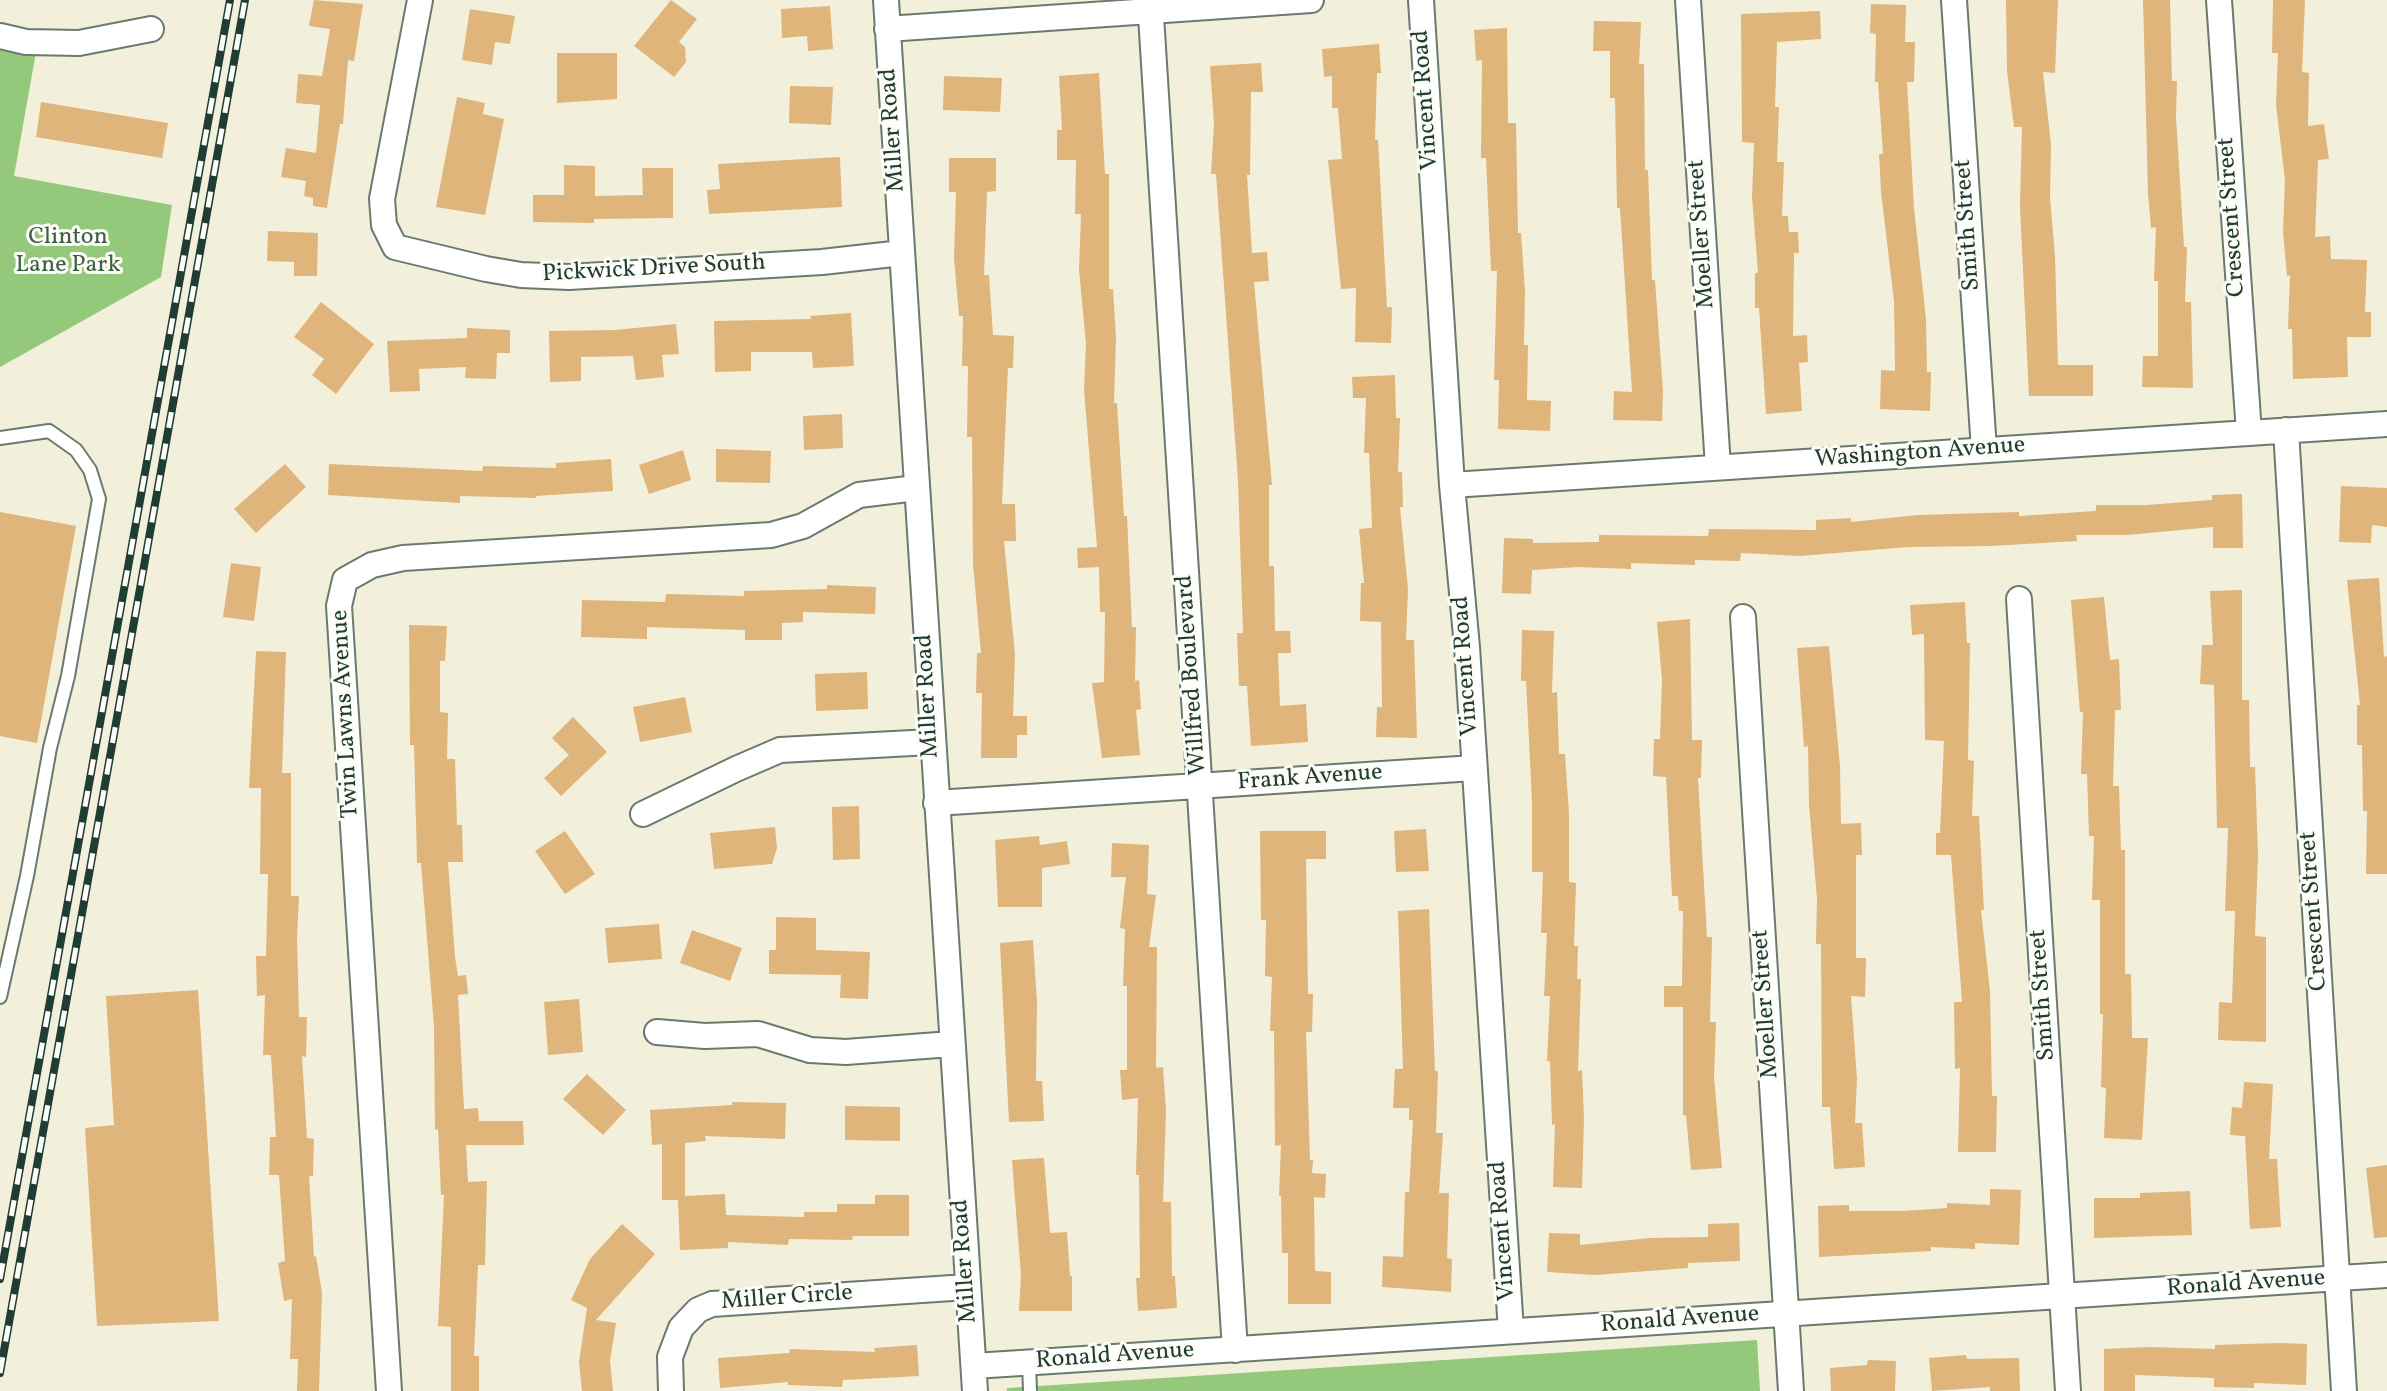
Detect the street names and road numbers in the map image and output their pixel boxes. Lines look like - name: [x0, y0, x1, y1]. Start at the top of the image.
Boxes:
- street label: Vincent Road: [1408, 29, 1446, 171]
- street label: Miller Road: [875, 67, 913, 193]
- street label: Crescent Street: [2213, 136, 2253, 298]
- street label: Moeller Street: [1683, 158, 1723, 310]
- street label: Smith Street: [1950, 158, 1988, 292]
- street label: Pickwick Drive South: [541, 250, 767, 290]
- street label: Washington Avenue: [1814, 432, 2026, 476]
- street label: Willfred Boulevard: [1172, 574, 1214, 776]
- street label: Vincent Road: [1448, 595, 1486, 737]
- street label: Twin Lawns Avenue: [327, 609, 367, 819]
- street label: Miller Road: [911, 633, 947, 759]
- street label: Frank Avenue: [1236, 760, 1384, 798]
- street label: Crescent Street: [2295, 830, 2335, 992]
- street label: Moeller Street: [1747, 928, 1787, 1080]
- street label: Smith Street: [2025, 928, 2063, 1062]
- street label: Vincent Road: [1485, 1160, 1523, 1302]
- street label: Miller Road: [947, 1198, 985, 1324]
- street label: Ronald Avenue: [2166, 1265, 2326, 1305]
- street label: Miller Circle: [720, 1280, 854, 1318]
- street label: Ronald Avenue: [1600, 1301, 1760, 1341]
- street label: Ronald Avenue: [1035, 1337, 1195, 1377]

